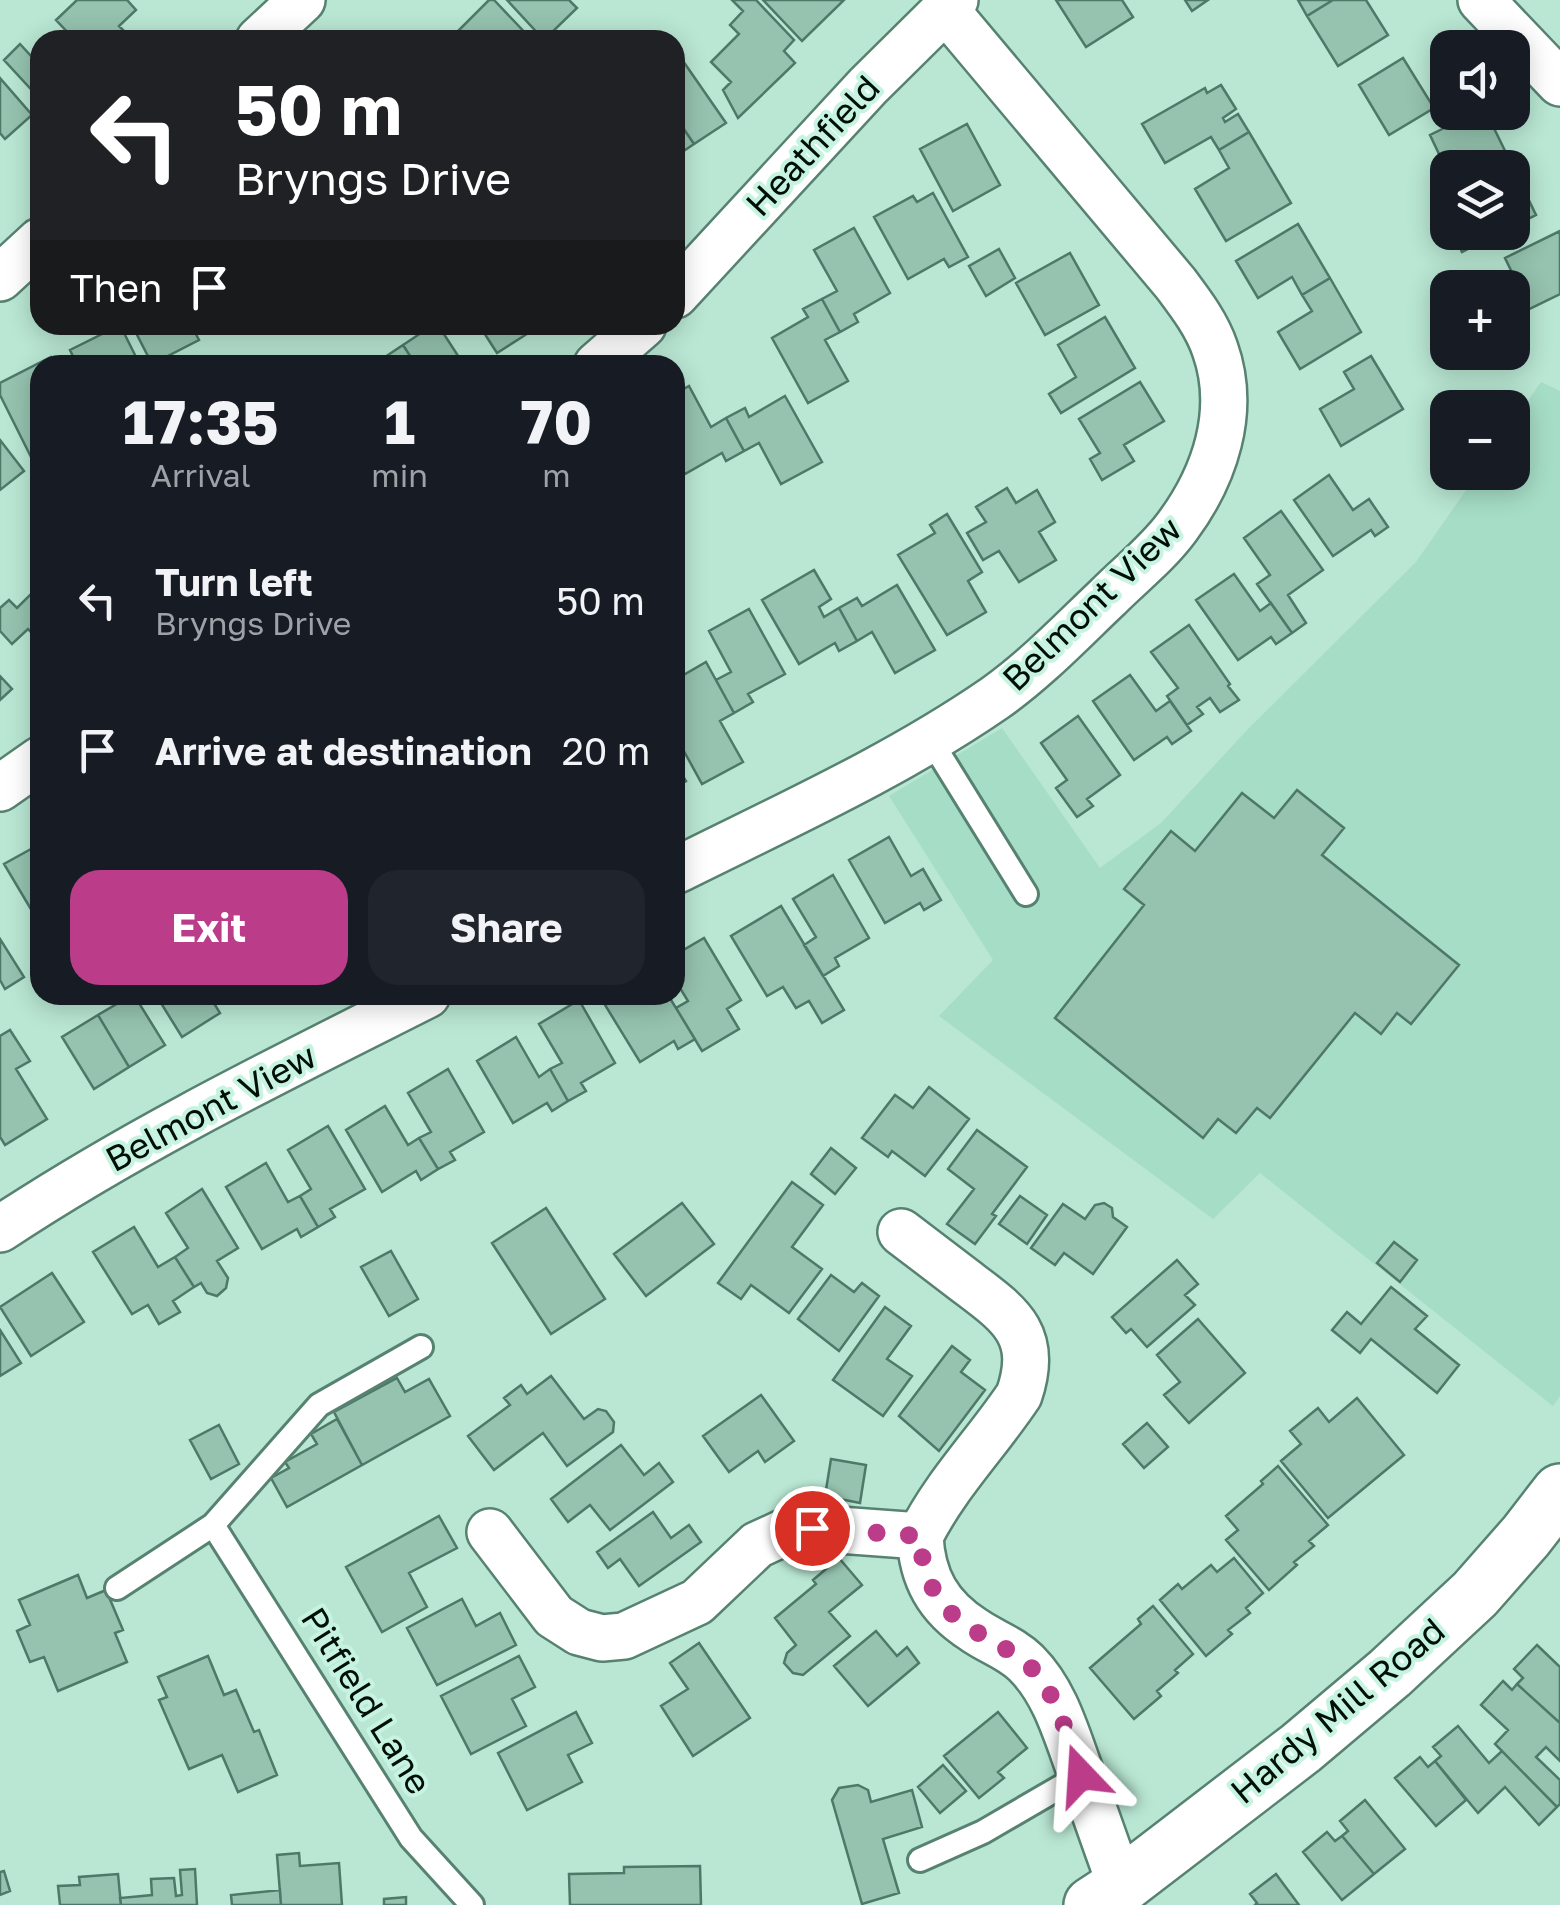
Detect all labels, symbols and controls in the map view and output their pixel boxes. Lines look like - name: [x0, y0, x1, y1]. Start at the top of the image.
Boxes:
- map controls: [1430, 30, 1530, 490]
- button: sound: [1430, 30, 1530, 130]
- text: 50 m: [235, 66, 402, 150]
- street label: Heathfield: [737, 66, 888, 224]
- icon: left: [70, 70, 200, 200]
- button: layers: [1430, 150, 1530, 250]
- text: Bryngs Drive: [235, 151, 511, 205]
- icon: arrive: [182, 260, 237, 315]
- text: Then: [70, 265, 162, 310]
- button: +: [1430, 270, 1530, 370]
- text: 17:35: [123, 385, 279, 457]
- text: 1: [384, 385, 415, 457]
- text: 70: [521, 385, 592, 457]
- button: −: [1430, 390, 1530, 490]
- text: Arrival: [151, 456, 251, 494]
- text: min: [371, 456, 428, 494]
- text: m: [542, 456, 571, 494]
- street label: Belmont View: [993, 508, 1189, 699]
- text: Turn left: [155, 559, 313, 604]
- icon: left: [70, 573, 125, 628]
- text: 50 m: [556, 578, 645, 623]
- text: Bryngs Drive: [155, 604, 351, 642]
- icon: arrive: [70, 723, 125, 778]
- text: Arrive at destination: [155, 728, 532, 773]
- text: 20 m: [562, 728, 650, 773]
- button: Exit: [70, 870, 348, 985]
- button: Share: [368, 870, 645, 985]
- street label: Belmont View: [98, 1034, 323, 1180]
- pin: [770, 1486, 855, 1571]
- icon: arrive: [785, 1501, 840, 1556]
- street label: Pitfield Lane: [293, 1600, 441, 1801]
- street label: Hardy Mill Road: [1222, 1609, 1453, 1812]
- position arrow: [1029, 1723, 1133, 1827]

